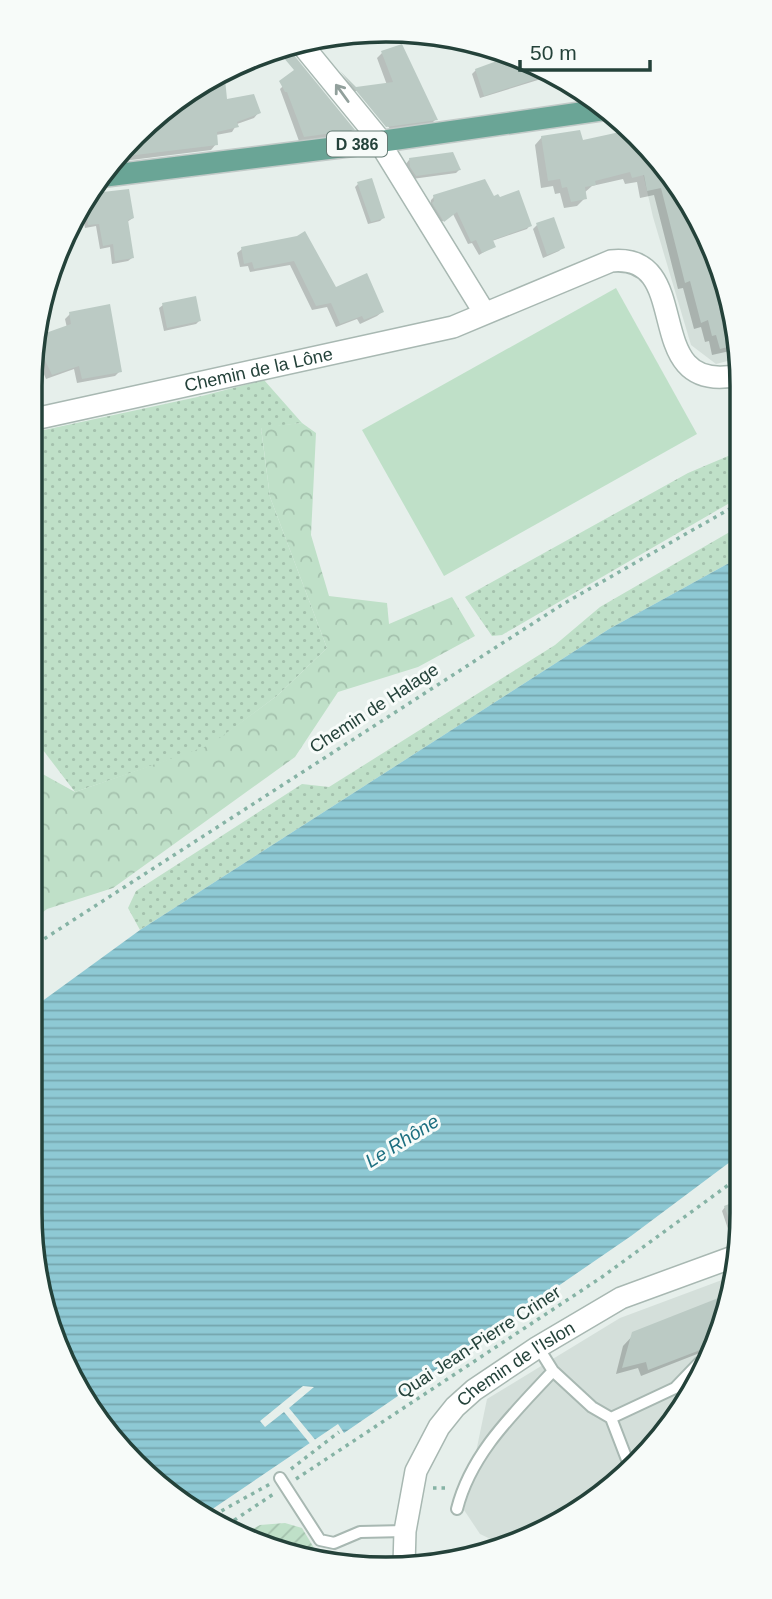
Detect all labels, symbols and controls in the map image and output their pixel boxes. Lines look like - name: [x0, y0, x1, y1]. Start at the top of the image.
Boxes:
- scale bar: [520, 28, 650, 72]
- text: 50 m: [530, 41, 577, 64]
- one-way arrow: [335, 84, 350, 103]
- road number: D 386: [327, 132, 387, 156]
- street label: Chemin de la Lône: [183, 344, 335, 396]
- street label: Chemin de Halage: [306, 659, 442, 757]
- water label: Le Rhône: [361, 1110, 443, 1172]
- street label: Quai Jean-Pierre Criner: [394, 1282, 564, 1402]
- street label: Chemin de l'Islon: [453, 1318, 578, 1411]

